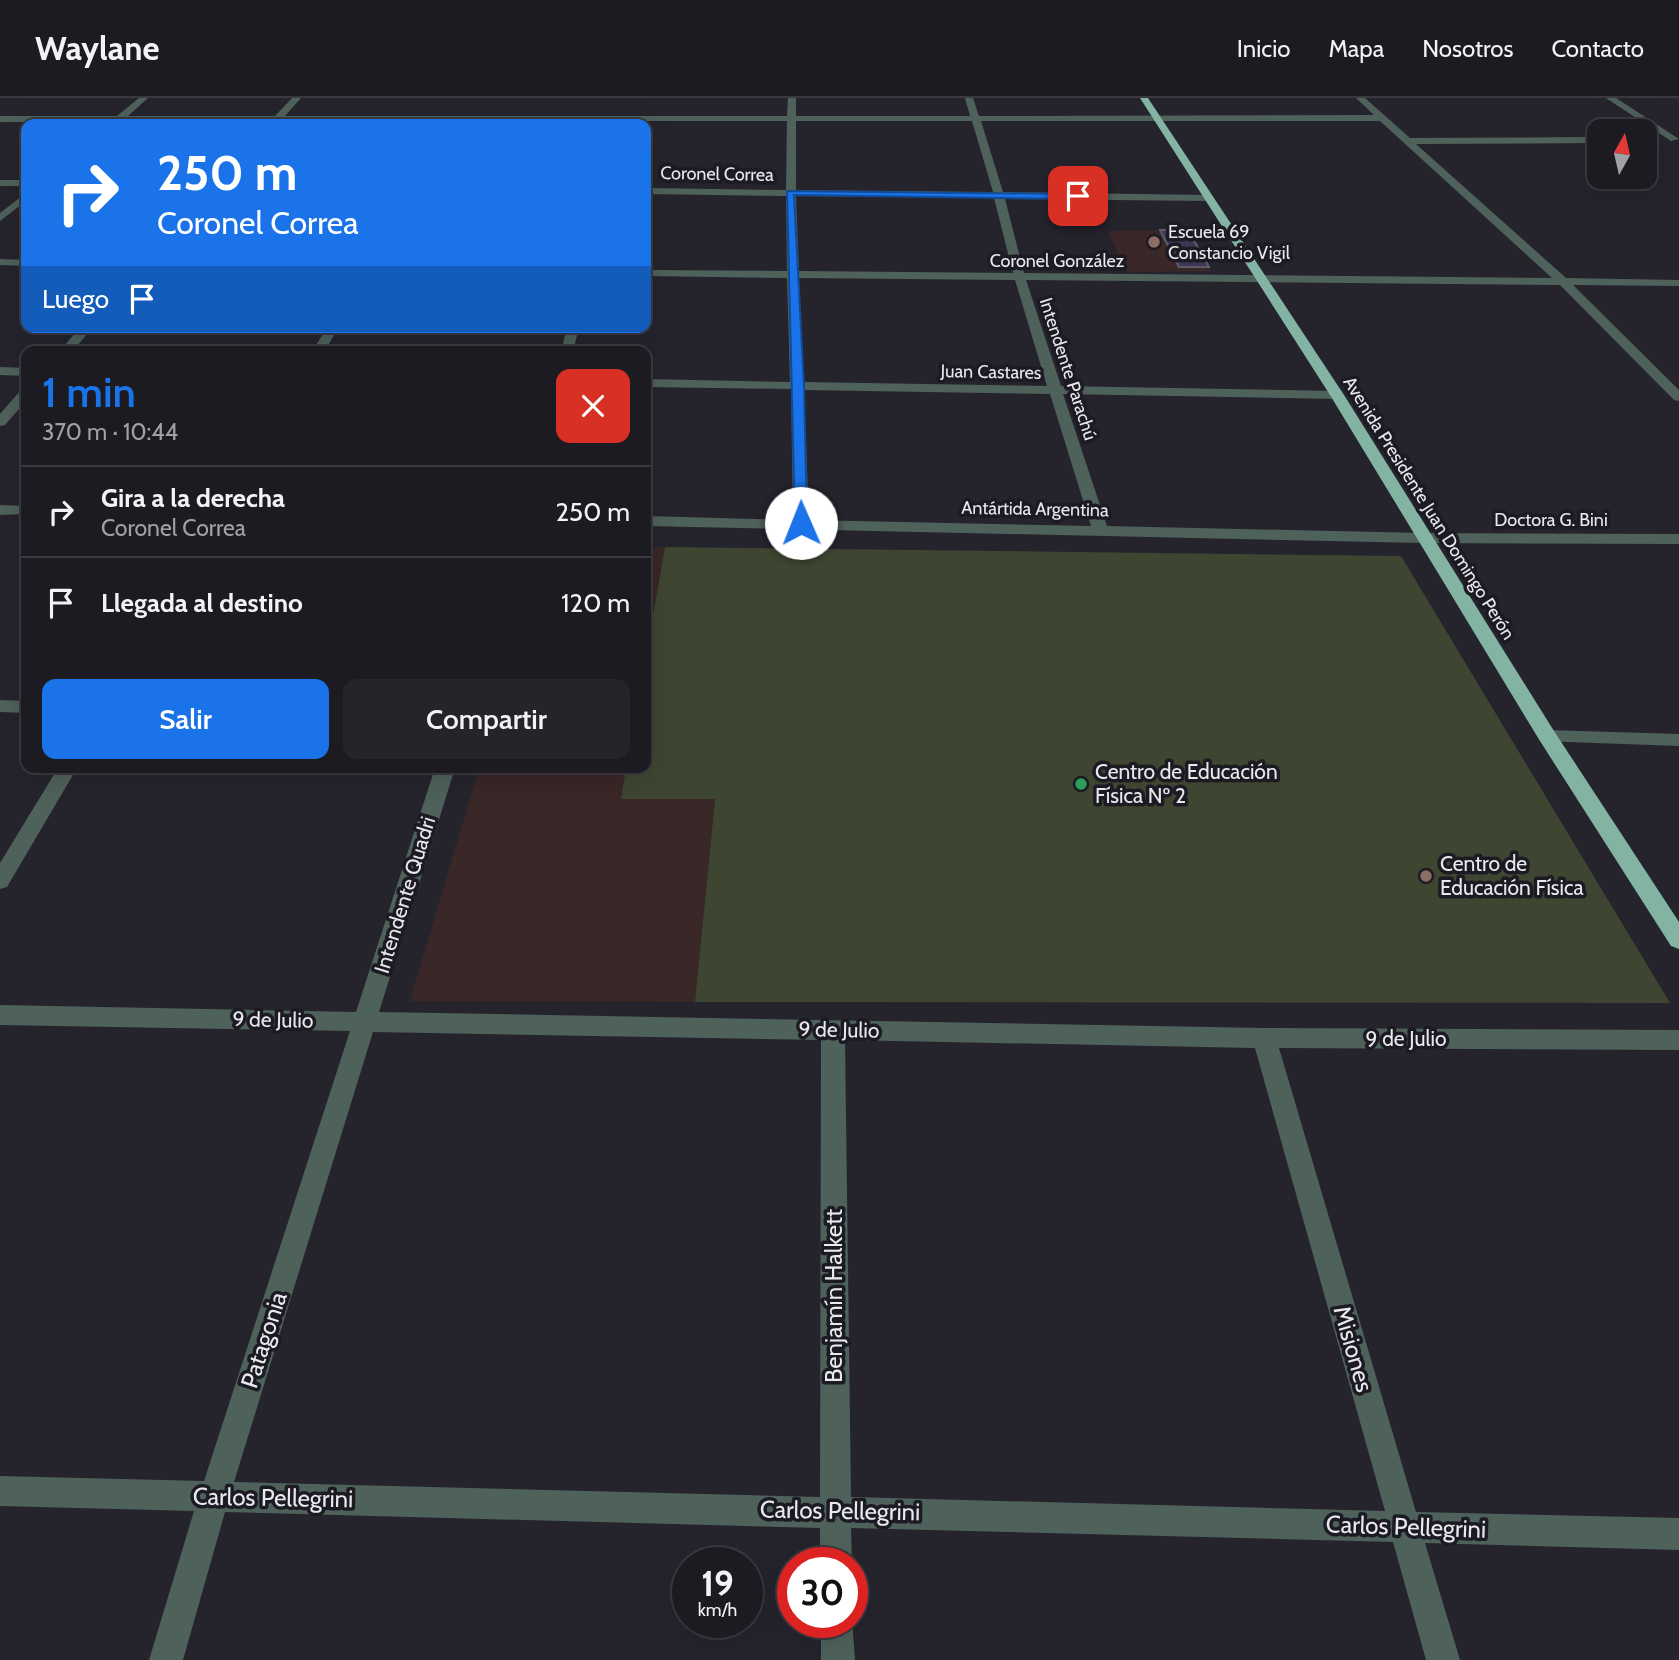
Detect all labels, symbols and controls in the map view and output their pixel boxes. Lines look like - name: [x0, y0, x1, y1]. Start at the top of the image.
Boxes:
- text: Waylane: [35, 28, 159, 68]
- text: Inicio: [1237, 34, 1290, 63]
- text: Mapa: [1328, 34, 1384, 63]
- text: Nosotros: [1422, 34, 1513, 63]
- text: Contacto: [1551, 34, 1644, 63]
- north arrow: [1587, 119, 1657, 189]
- map controls: [1587, 119, 1657, 189]
- text: 250 m: [157, 143, 297, 202]
- icon: right: [42, 147, 133, 238]
- street label: Coronel Correa: [660, 162, 774, 186]
- pin: [1048, 166, 1108, 226]
- icon: arrive: [1059, 177, 1097, 215]
- text: Coronel Correa: [157, 203, 359, 242]
- place label: Escuela 69 Constancio Vigil: [1168, 221, 1291, 264]
- marker: Escuela 69 Constancio Vigil: [1146, 234, 1162, 250]
- street label: Coronel González: [990, 250, 1125, 272]
- icon: arrive: [123, 280, 161, 318]
- text: Luego: [42, 283, 109, 315]
- street label: Intendente Parachú: [1035, 295, 1101, 443]
- street label: Juan Castares: [940, 360, 1041, 384]
- text: 1 min: [42, 366, 136, 418]
- button: close: [556, 369, 630, 443]
- street label: Avenida Presidente Juan Domingo Perón: [1339, 372, 1519, 644]
- text: 370 m · 10:44: [42, 418, 178, 446]
- text: Gira a la derecha: [101, 482, 285, 514]
- position arrow: [764, 486, 838, 560]
- icon: right: [42, 493, 80, 531]
- text: 250 m: [556, 496, 630, 528]
- street label: Antártida Argentina: [961, 497, 1109, 521]
- street label: Doctora G. Bini: [1494, 509, 1608, 531]
- text: Coronel Correa: [101, 514, 246, 542]
- icon: arrive: [42, 584, 80, 622]
- text: Llegada al destino: [101, 587, 303, 619]
- text: 120 m: [561, 587, 630, 619]
- button: Salir: [42, 679, 329, 759]
- button: Compartir: [343, 679, 630, 759]
- place label: Centro de Educación Física Nº 2: [1095, 759, 1278, 808]
- marker: Centro de Educación Física Nº 2: [1073, 776, 1089, 792]
- street label: Intendente Quadri: [369, 813, 440, 976]
- place label: Centro de Educación Física: [1440, 851, 1584, 900]
- marker: Centro de Educación Física: [1418, 868, 1434, 884]
- street label: 9 de Julio: [232, 1006, 314, 1033]
- street label: 9 de Julio: [798, 1016, 880, 1043]
- street label: 9 de Julio: [1366, 1026, 1446, 1051]
- street label: Benjamín Halkett: [819, 1209, 848, 1383]
- street label: Patagonia: [234, 1288, 293, 1392]
- street label: Misiones: [1327, 1302, 1380, 1395]
- street label: Carlos Pellegrini: [193, 1482, 353, 1513]
- street label: Carlos Pellegrini: [760, 1495, 920, 1526]
- street label: Carlos Pellegrini: [1325, 1509, 1487, 1544]
- speed limit sign: 30: [777, 1547, 868, 1638]
- text: 19: [701, 1562, 734, 1605]
- text: km/h: [698, 1599, 737, 1621]

